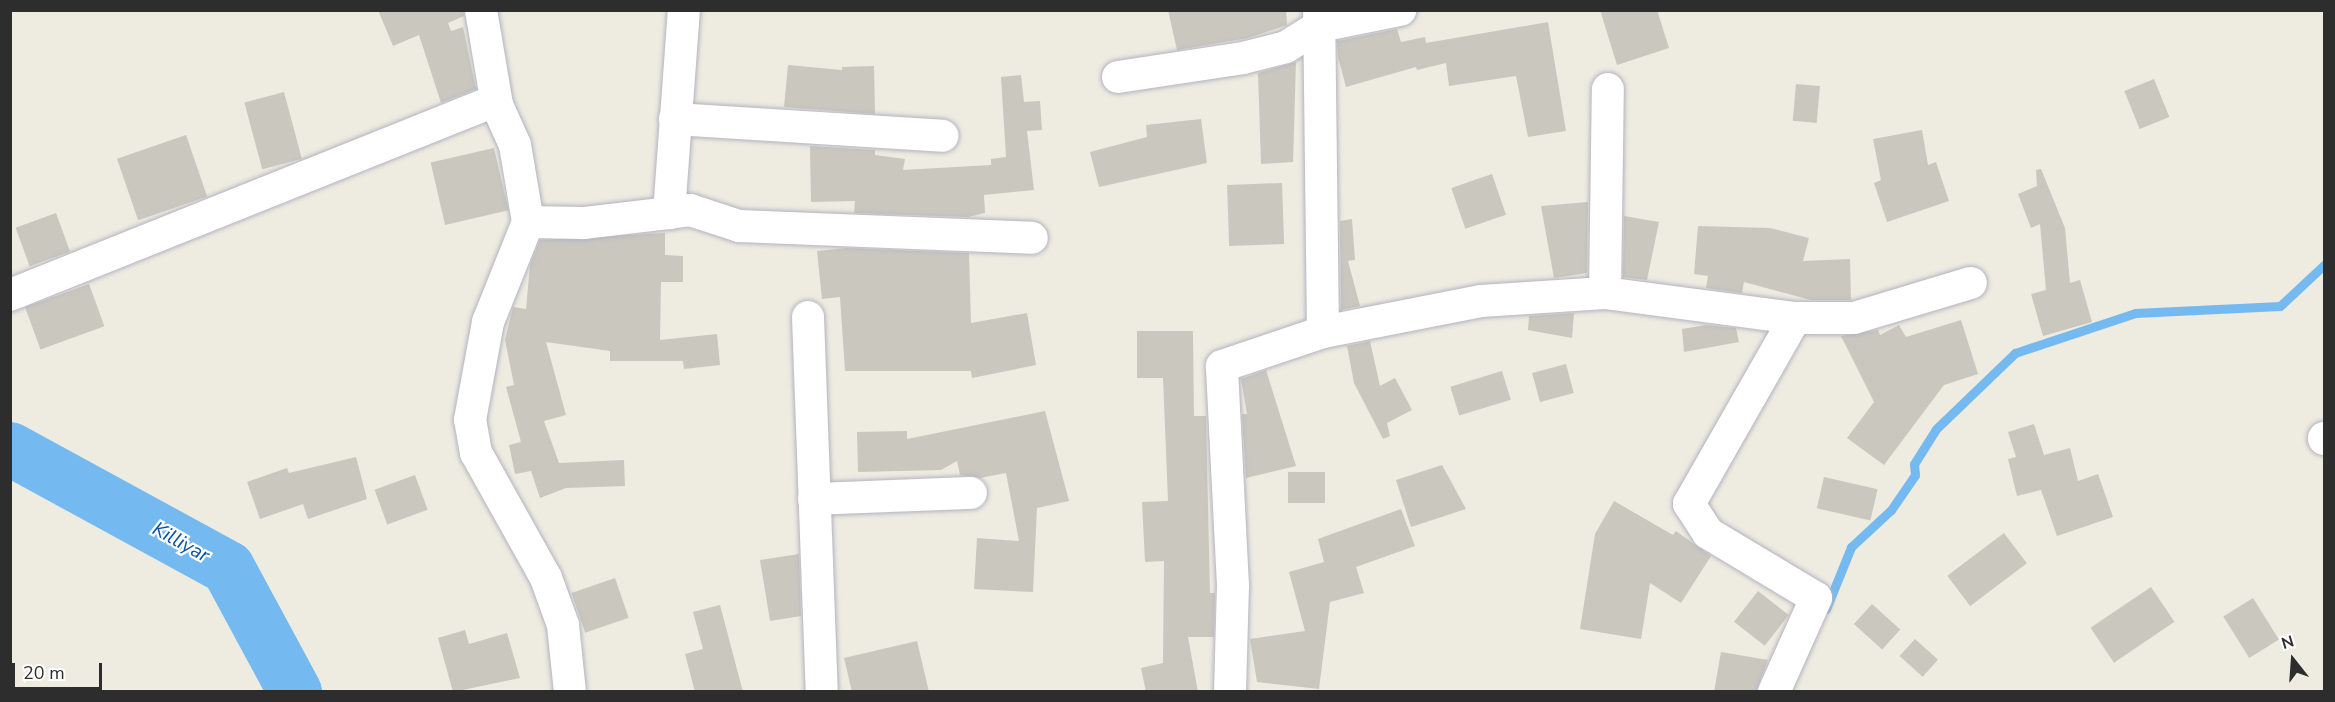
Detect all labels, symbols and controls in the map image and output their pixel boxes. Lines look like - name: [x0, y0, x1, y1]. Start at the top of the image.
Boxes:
- water label: Killiyar: [148, 517, 214, 567]
- north arrow: [2263, 630, 2323, 690]
- text: N: [2279, 631, 2297, 655]
- scale bar: [15, 651, 105, 689]
- text: 20 m: [23, 661, 65, 685]

